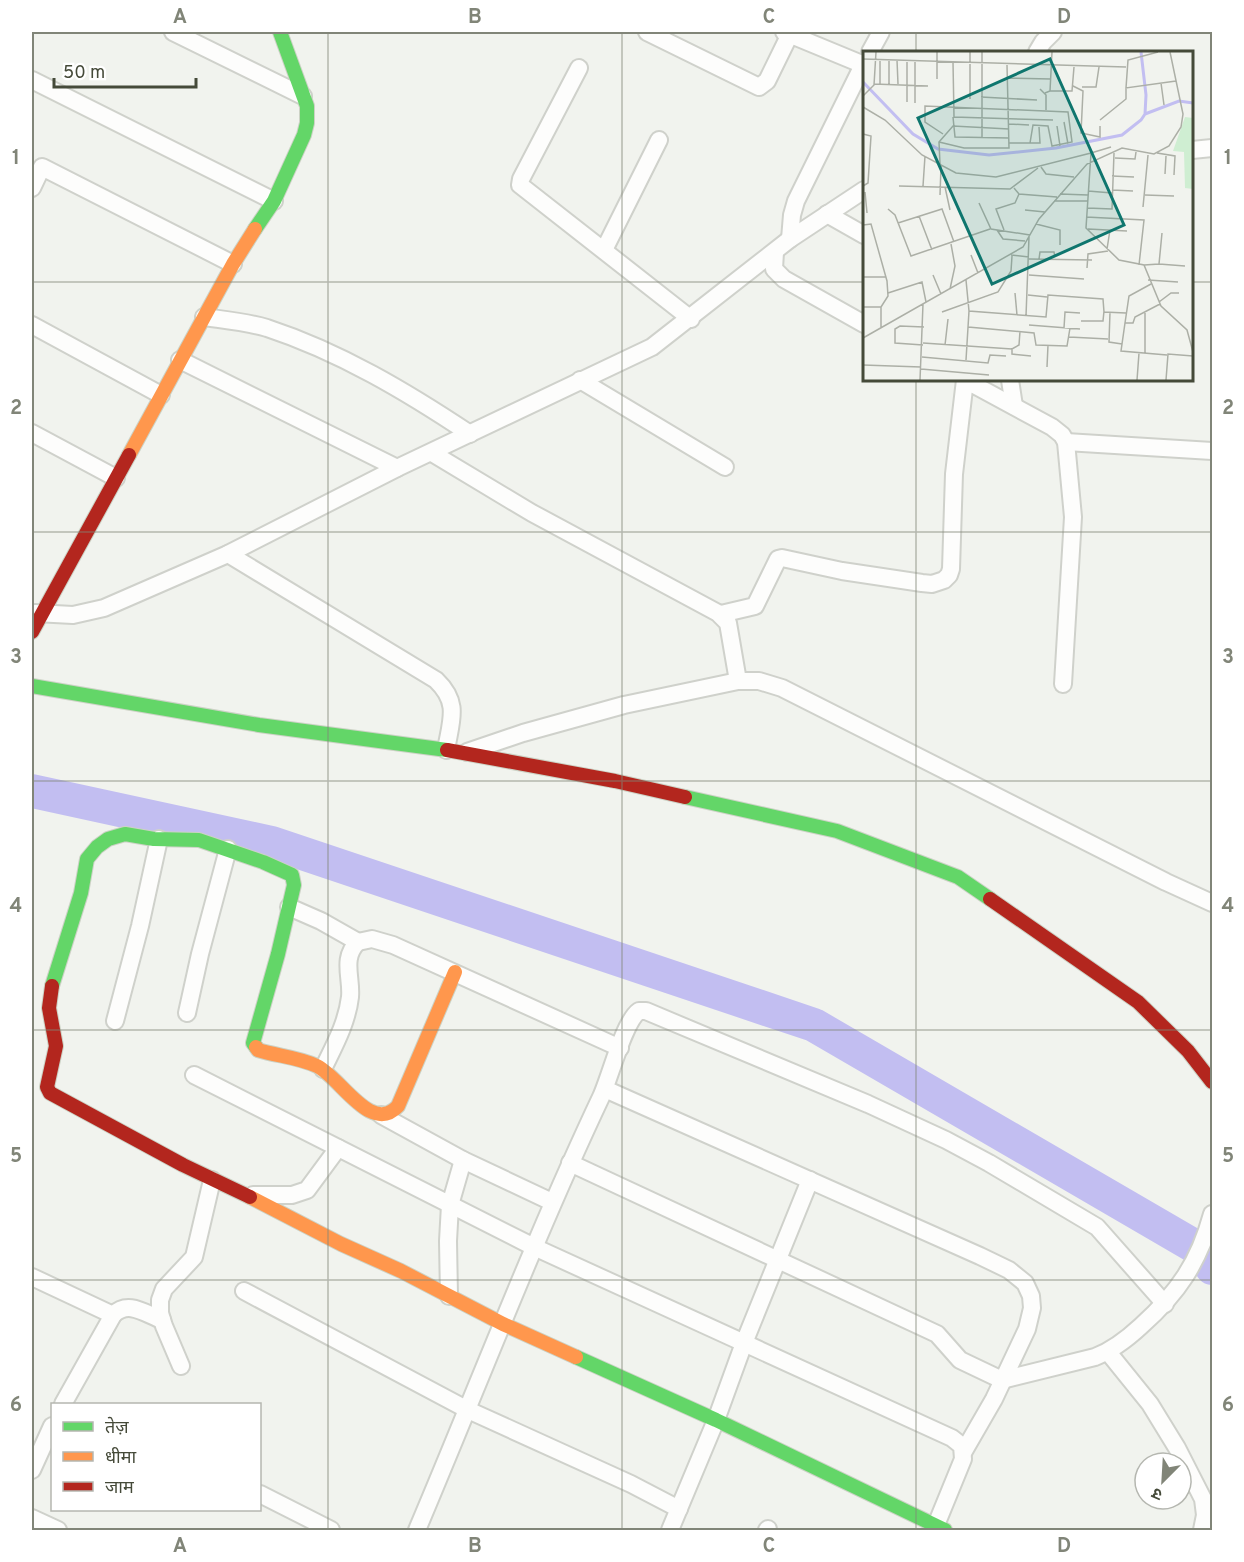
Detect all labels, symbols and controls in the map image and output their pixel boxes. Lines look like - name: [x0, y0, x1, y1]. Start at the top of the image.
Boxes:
- text: A: [173, 5, 187, 31]
- text: B: [468, 5, 482, 31]
- text: C: [763, 5, 775, 31]
- text: D: [1057, 5, 1071, 31]
- scale bar: [54, 51, 196, 89]
- inset map: [863, 51, 1193, 381]
- text: 50 m: [63, 62, 105, 85]
- text: 1: [12, 146, 20, 172]
- text: 1: [1224, 146, 1232, 172]
- text: 2: [10, 396, 22, 422]
- text: 2: [1222, 396, 1234, 422]
- text: 3: [10, 645, 22, 671]
- text: 3: [1222, 645, 1234, 671]
- text: 4: [10, 894, 22, 920]
- text: 4: [1222, 894, 1234, 920]
- text: 5: [10, 1144, 22, 1170]
- text: 5: [1222, 1144, 1234, 1170]
- text: 6: [10, 1393, 22, 1419]
- text: 6: [1222, 1393, 1234, 1419]
- legend: [51, 1403, 261, 1511]
- text: तेज़: [105, 1416, 129, 1440]
- text: धीमा: [105, 1447, 136, 1470]
- north arrow: [1133, 1451, 1193, 1511]
- text: जाम: [105, 1477, 135, 1500]
- text: उ: [1149, 1482, 1166, 1504]
- text: A: [173, 1534, 187, 1560]
- text: B: [468, 1534, 482, 1560]
- text: C: [763, 1534, 775, 1560]
- text: D: [1057, 1534, 1071, 1560]

